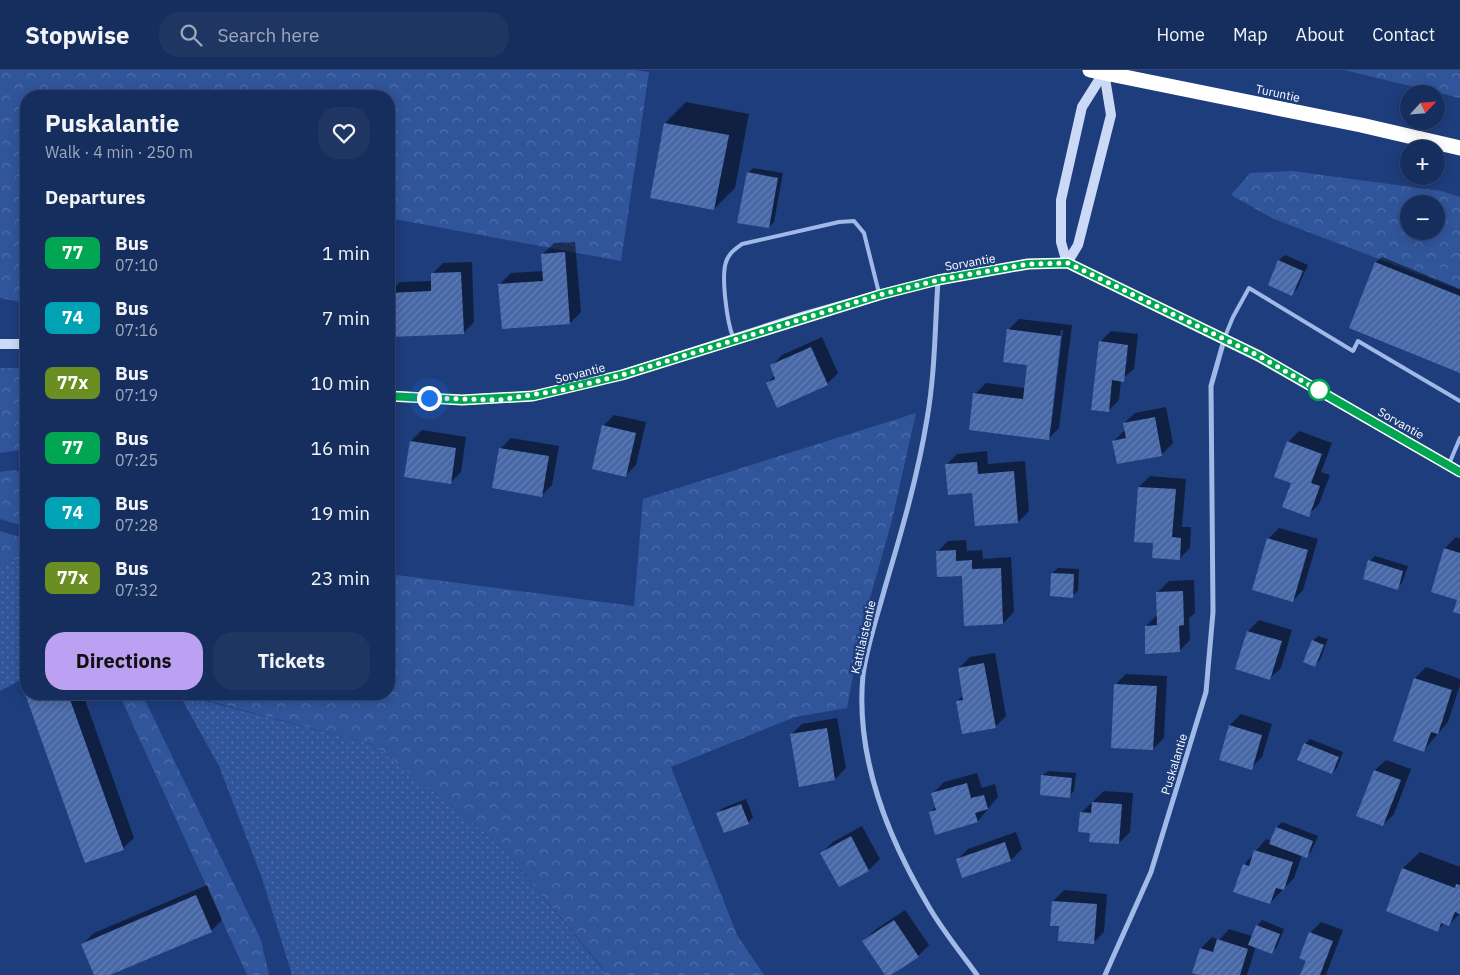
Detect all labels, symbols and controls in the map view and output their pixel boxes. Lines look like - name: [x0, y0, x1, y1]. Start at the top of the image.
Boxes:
- search box: [159, 12, 509, 57]
- text: Stopwise: [25, 19, 129, 51]
- icon: search: [177, 21, 205, 49]
- text: Search here: [217, 23, 319, 47]
- text: Home: [1157, 23, 1205, 46]
- text: Map: [1233, 23, 1268, 46]
- text: About: [1296, 23, 1344, 46]
- text: Contact: [1372, 23, 1435, 46]
- street label: Turuntie: [1254, 81, 1302, 105]
- north arrow: [1400, 85, 1445, 130]
- map controls: [1400, 85, 1445, 240]
- text: Puskalantie: [45, 107, 179, 139]
- button: heart: [318, 107, 370, 159]
- button: +: [1400, 140, 1445, 185]
- text: Walk · 4 min · 250 m: [45, 142, 193, 162]
- text: Departures: [45, 185, 145, 209]
- button: −: [1400, 195, 1445, 240]
- text: Bus: [115, 231, 149, 255]
- text: 77: [62, 241, 83, 264]
- text: 1 min: [322, 241, 370, 265]
- street label: Sorvantie: [944, 250, 997, 274]
- text: 07:10: [115, 255, 158, 275]
- text: Bus: [115, 296, 149, 320]
- text: 74: [62, 306, 83, 329]
- text: 7 min: [322, 306, 370, 330]
- text: 07:16: [115, 320, 158, 340]
- street label: Sorvantie: [553, 359, 607, 386]
- text: Bus: [115, 361, 149, 385]
- text: 77x: [57, 371, 88, 394]
- text: 10 min: [311, 371, 370, 395]
- unlabelled marker: [1308, 379, 1330, 401]
- text: 07:19: [115, 385, 158, 405]
- your location: [417, 386, 442, 411]
- street label: Sorvantie: [1375, 404, 1427, 442]
- text: Bus: [115, 426, 149, 450]
- text: 77: [62, 436, 83, 459]
- text: 16 min: [311, 436, 370, 460]
- text: 07:25: [115, 450, 158, 470]
- text: Bus: [115, 491, 149, 515]
- text: 74: [62, 501, 83, 524]
- text: 19 min: [311, 501, 370, 525]
- text: 07:28: [115, 515, 158, 535]
- text: Bus: [115, 556, 149, 580]
- text: 77x: [57, 566, 88, 589]
- text: 23 min: [311, 566, 370, 590]
- text: 07:32: [115, 580, 158, 600]
- street label: Kattilaistentie: [847, 598, 879, 675]
- button: Directions: [45, 632, 203, 690]
- button: Tickets: [213, 632, 370, 690]
- street label: Puskalantie: [1158, 731, 1190, 796]

